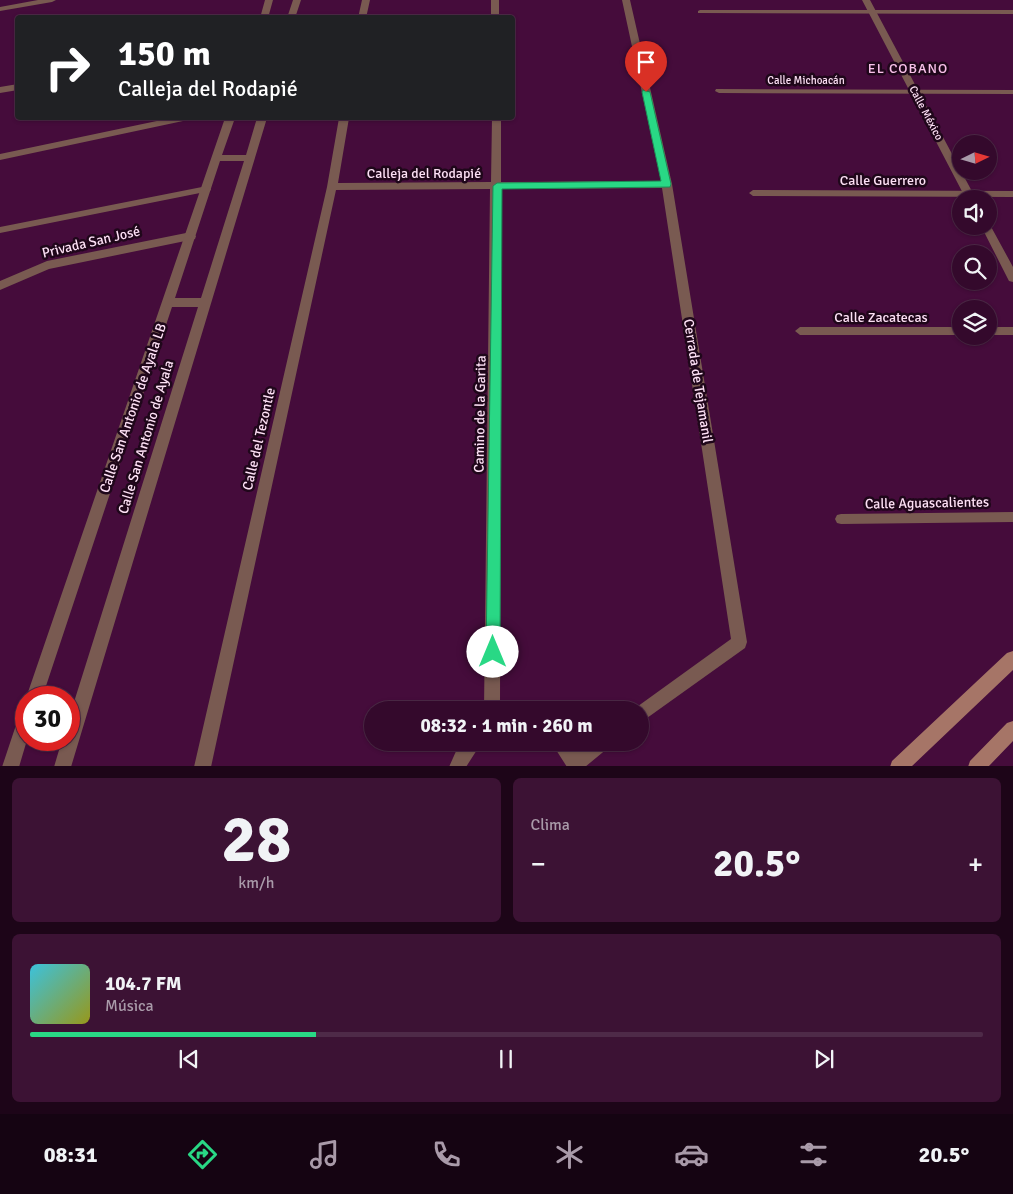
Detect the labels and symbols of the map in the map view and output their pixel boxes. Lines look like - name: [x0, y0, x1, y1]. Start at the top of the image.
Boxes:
- pin: [625, 41, 667, 92]
- district label: EL COBANO: [868, 60, 948, 77]
- street label: Calle Michoacán: [767, 74, 845, 87]
- street label: Calle México: [906, 84, 946, 143]
- north arrow: [952, 135, 998, 180]
- street label: Calleja del Rodapié: [367, 165, 481, 182]
- street label: Calle Guerrero: [840, 172, 926, 189]
- street label: Privada San José: [40, 222, 142, 262]
- street label: Calle Zacatecas: [834, 309, 928, 326]
- street label: Cerrada de Tejamanil: [680, 318, 716, 444]
- street label: Calle San Antonio de Ayala LB: [96, 321, 170, 495]
- street label: Camino de la Garita: [470, 355, 490, 473]
- street label: Calle San Antonio de Ayala: [115, 358, 177, 516]
- street label: Calle del Tezontle: [239, 386, 279, 492]
- street label: Calle Aguascalientes: [865, 493, 989, 513]
- position arrow: [466, 625, 518, 677]
- speed limit sign: 30: [15, 686, 80, 751]

